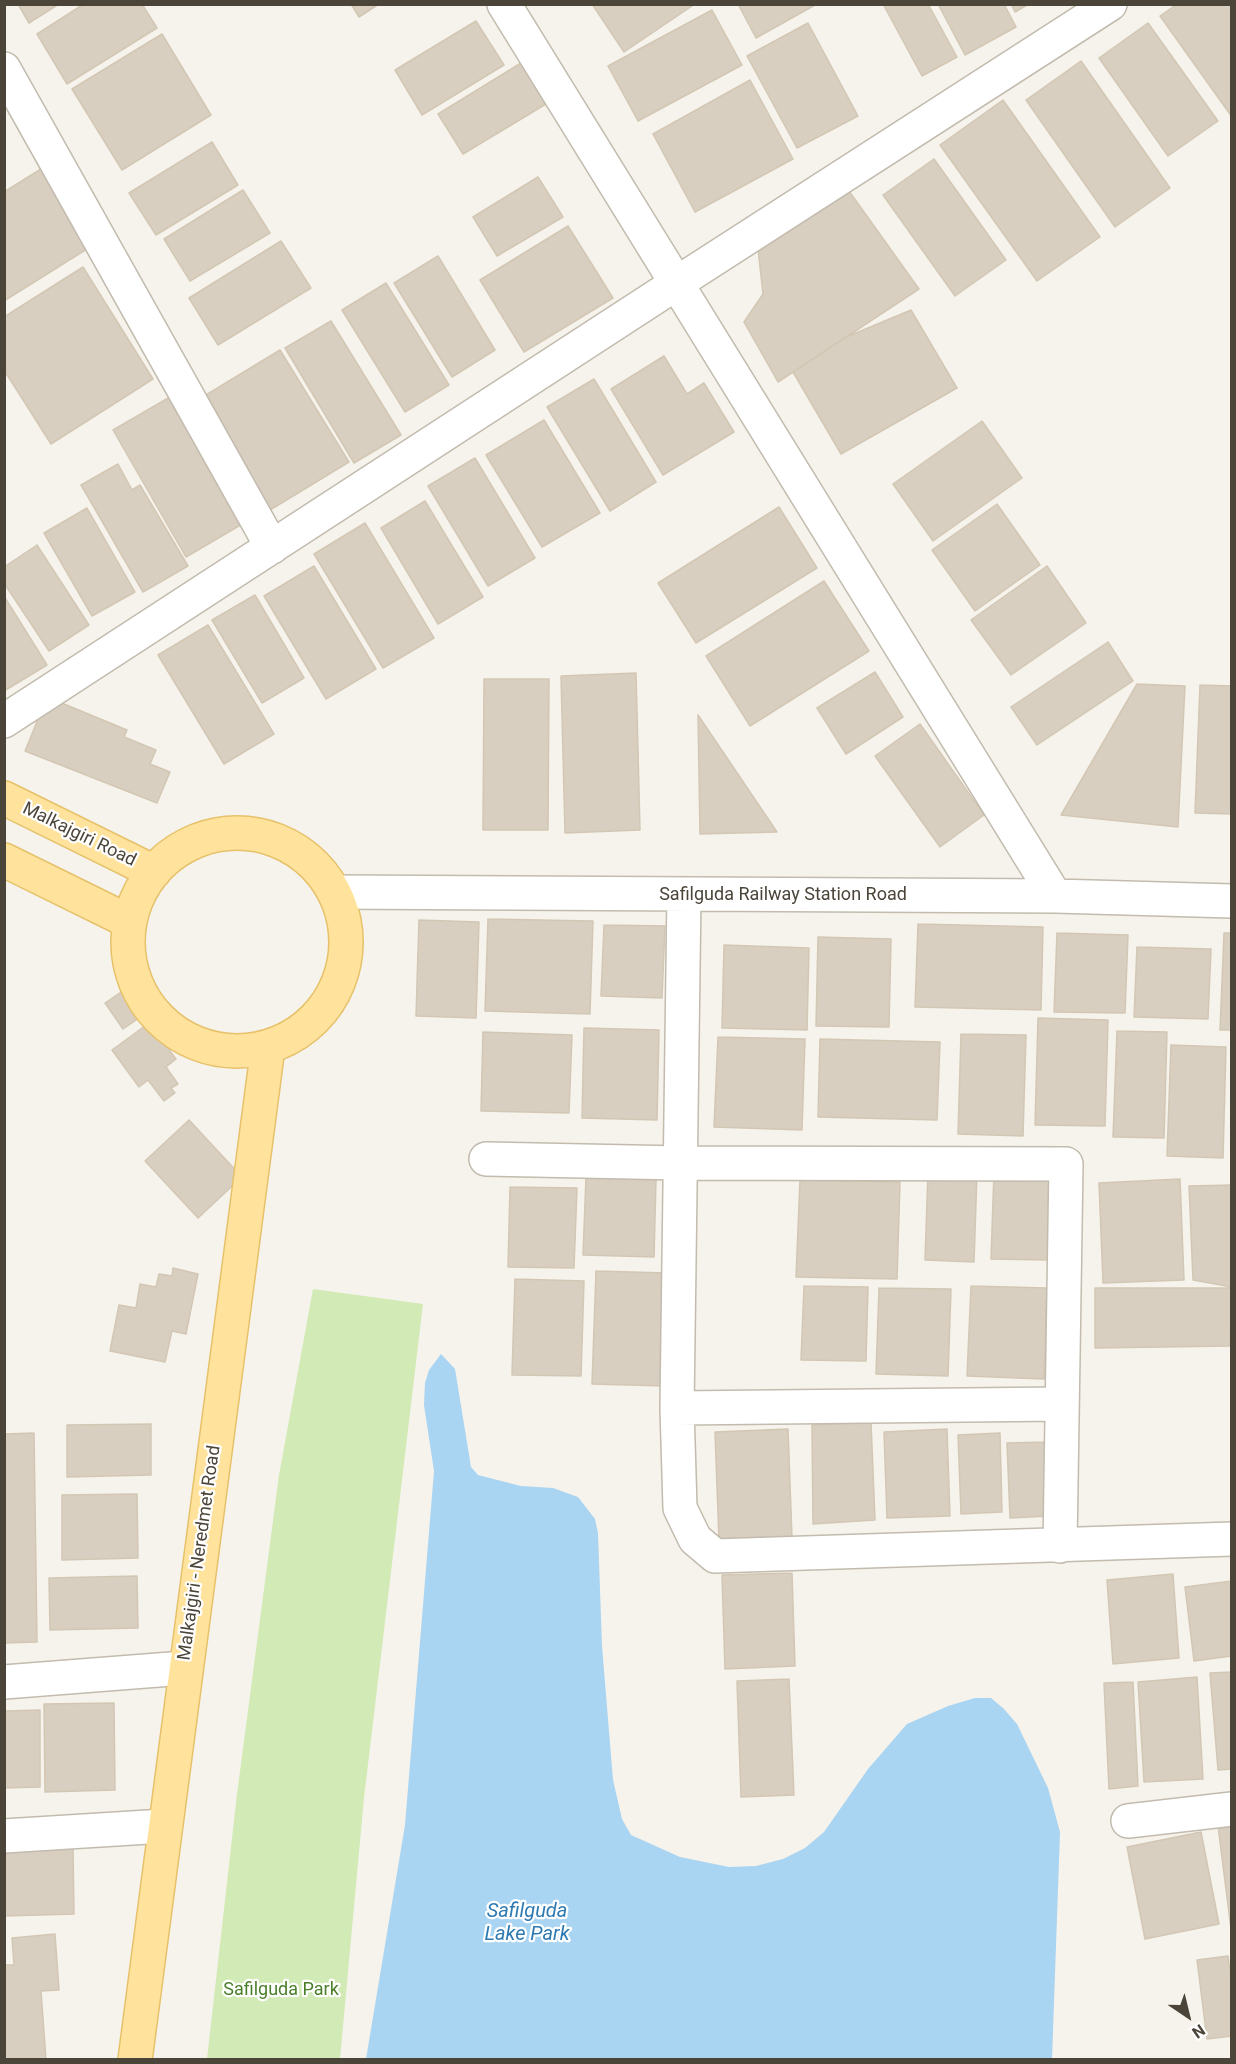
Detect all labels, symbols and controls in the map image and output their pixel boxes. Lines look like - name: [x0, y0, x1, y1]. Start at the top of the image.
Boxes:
- street label: Malkajgiri Road: [19, 798, 139, 872]
- street label: Safilguda Railway Station Road: [659, 884, 907, 906]
- street label: Malkajgiri - Neredmet Road: [174, 1444, 226, 1662]
- water label: Safilguda Lake Park: [485, 1900, 569, 1947]
- park label: Safilguda Park: [223, 1979, 339, 2001]
- north arrow: [1158, 1986, 1218, 2046]
- text: N: [1189, 2020, 1209, 2042]

